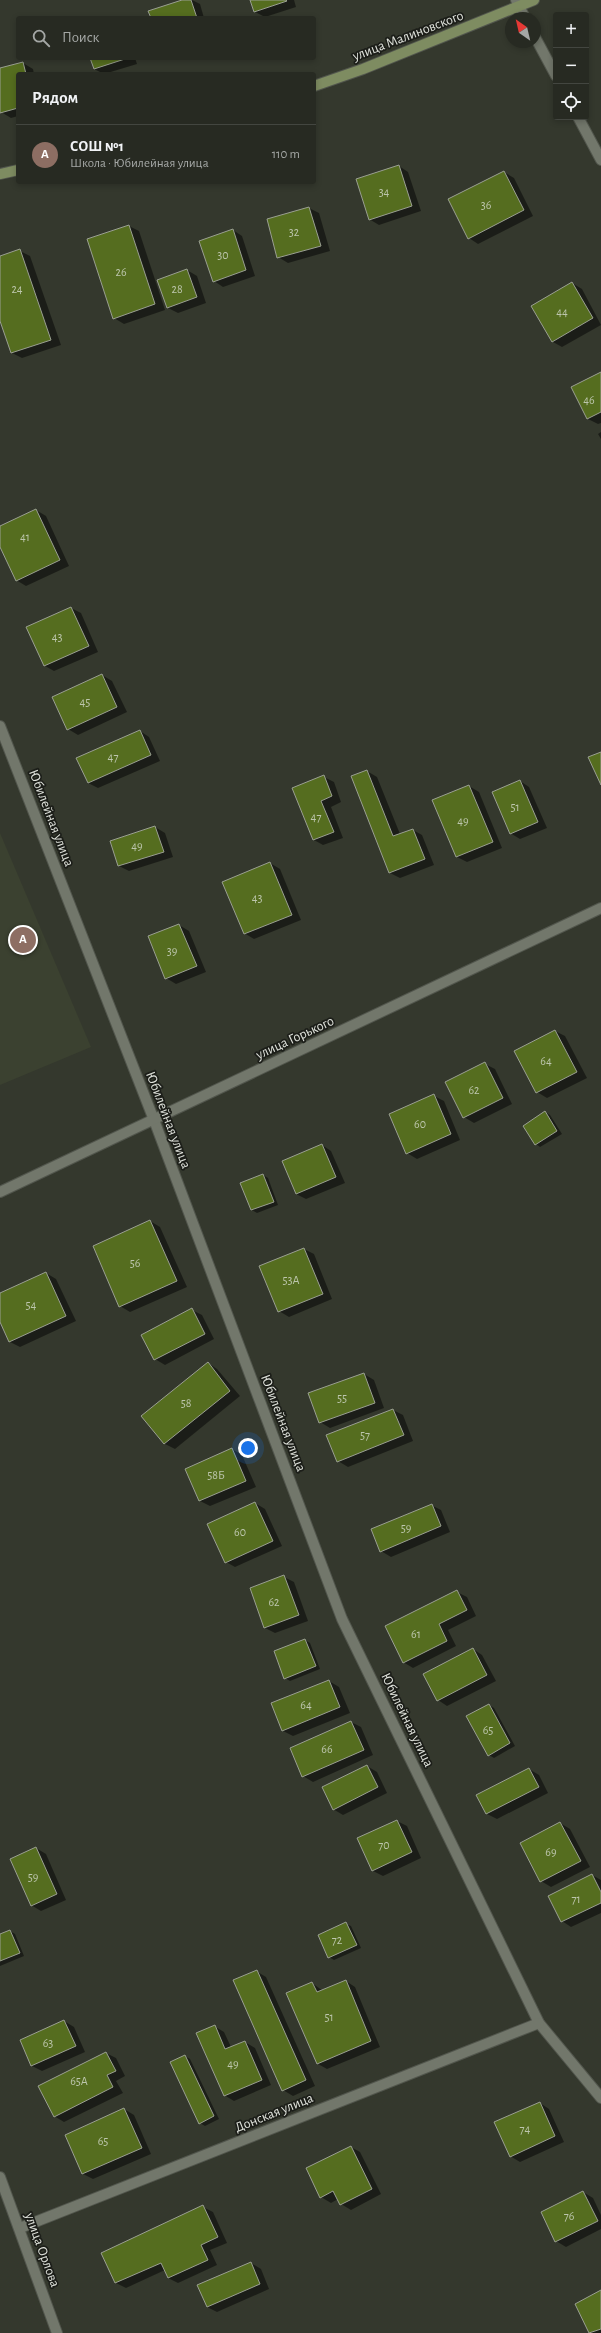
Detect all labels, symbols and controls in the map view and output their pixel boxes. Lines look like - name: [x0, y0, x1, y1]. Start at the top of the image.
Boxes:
- street label: улица Малиновского: [350, 8, 465, 64]
- north arrow: [505, 12, 541, 48]
- map controls: [553, 12, 589, 120]
- button: +: [553, 12, 589, 48]
- search box: [16, 16, 316, 60]
- icon: search: [30, 27, 52, 49]
- text: Поиск: [62, 30, 100, 45]
- button: −: [553, 48, 589, 84]
- button: locate: [553, 84, 589, 120]
- text: Рядом: [32, 89, 78, 106]
- text: СОШ №1: [70, 139, 124, 154]
- text: A: [41, 148, 49, 161]
- text: 110 m: [272, 148, 300, 161]
- text: Школа · Юбилейная улица: [70, 157, 209, 170]
- house number: 34: [379, 186, 390, 198]
- house number: 36: [481, 199, 492, 211]
- house number: 32: [289, 226, 300, 238]
- house number: 30: [217, 249, 229, 261]
- house number: 26: [115, 266, 127, 278]
- house number: 24: [11, 283, 23, 295]
- house number: 28: [171, 283, 183, 295]
- house number: 44: [556, 306, 568, 318]
- house number: 46: [583, 394, 595, 406]
- house number: 41: [20, 531, 30, 543]
- house number: 43: [52, 631, 62, 643]
- house number: 45: [80, 696, 90, 708]
- house number: 47: [108, 751, 118, 763]
- street label: Юбилейная улица: [26, 768, 76, 869]
- house number: 51: [510, 801, 520, 813]
- house number: 47: [311, 811, 321, 823]
- house number: 49: [457, 815, 469, 827]
- house number: 49: [131, 840, 143, 852]
- house number: 43: [252, 892, 262, 904]
- pin: A: [10, 925, 36, 955]
- house number: 39: [167, 945, 178, 957]
- street label: улица Горького: [253, 1014, 336, 1063]
- house number: 64: [540, 1055, 552, 1067]
- street label: Юбилейная улица: [143, 1070, 193, 1171]
- house number: 62: [468, 1084, 480, 1096]
- house number: 60: [414, 1118, 426, 1130]
- house number: 56: [130, 1257, 141, 1269]
- house number: 53А: [282, 1274, 300, 1286]
- house number: 54: [26, 1299, 37, 1311]
- street label: Юбилейная улица: [258, 1373, 308, 1474]
- house number: 55: [337, 1392, 347, 1404]
- house number: 58: [181, 1397, 192, 1409]
- house number: 57: [360, 1429, 370, 1441]
- your location: [238, 1438, 258, 1458]
- house number: 58Б: [207, 1469, 225, 1481]
- house number: 59: [401, 1522, 412, 1534]
- house number: 60: [234, 1526, 246, 1538]
- house number: 62: [268, 1596, 280, 1608]
- house number: 61: [411, 1628, 421, 1640]
- street label: Юбилейная улица: [378, 1671, 436, 1770]
- house number: 64: [300, 1699, 312, 1711]
- house number: 65: [483, 1724, 493, 1736]
- house number: 66: [321, 1743, 333, 1755]
- house number: 70: [378, 1839, 390, 1851]
- house number: 69: [545, 1846, 557, 1858]
- house number: 59: [28, 1871, 39, 1883]
- house number: 71: [571, 1893, 581, 1905]
- house number: 72: [332, 1934, 343, 1946]
- house number: 51: [324, 2011, 334, 2023]
- house number: 63: [43, 2037, 53, 2049]
- house number: 49: [227, 2058, 239, 2070]
- house number: 65А: [70, 2075, 88, 2087]
- street label: Донская улица: [233, 2091, 316, 2135]
- house number: 74: [520, 2123, 531, 2135]
- house number: 65: [98, 2135, 108, 2147]
- street label: улица Орлова: [22, 2210, 62, 2290]
- house number: 76: [564, 2210, 575, 2222]

